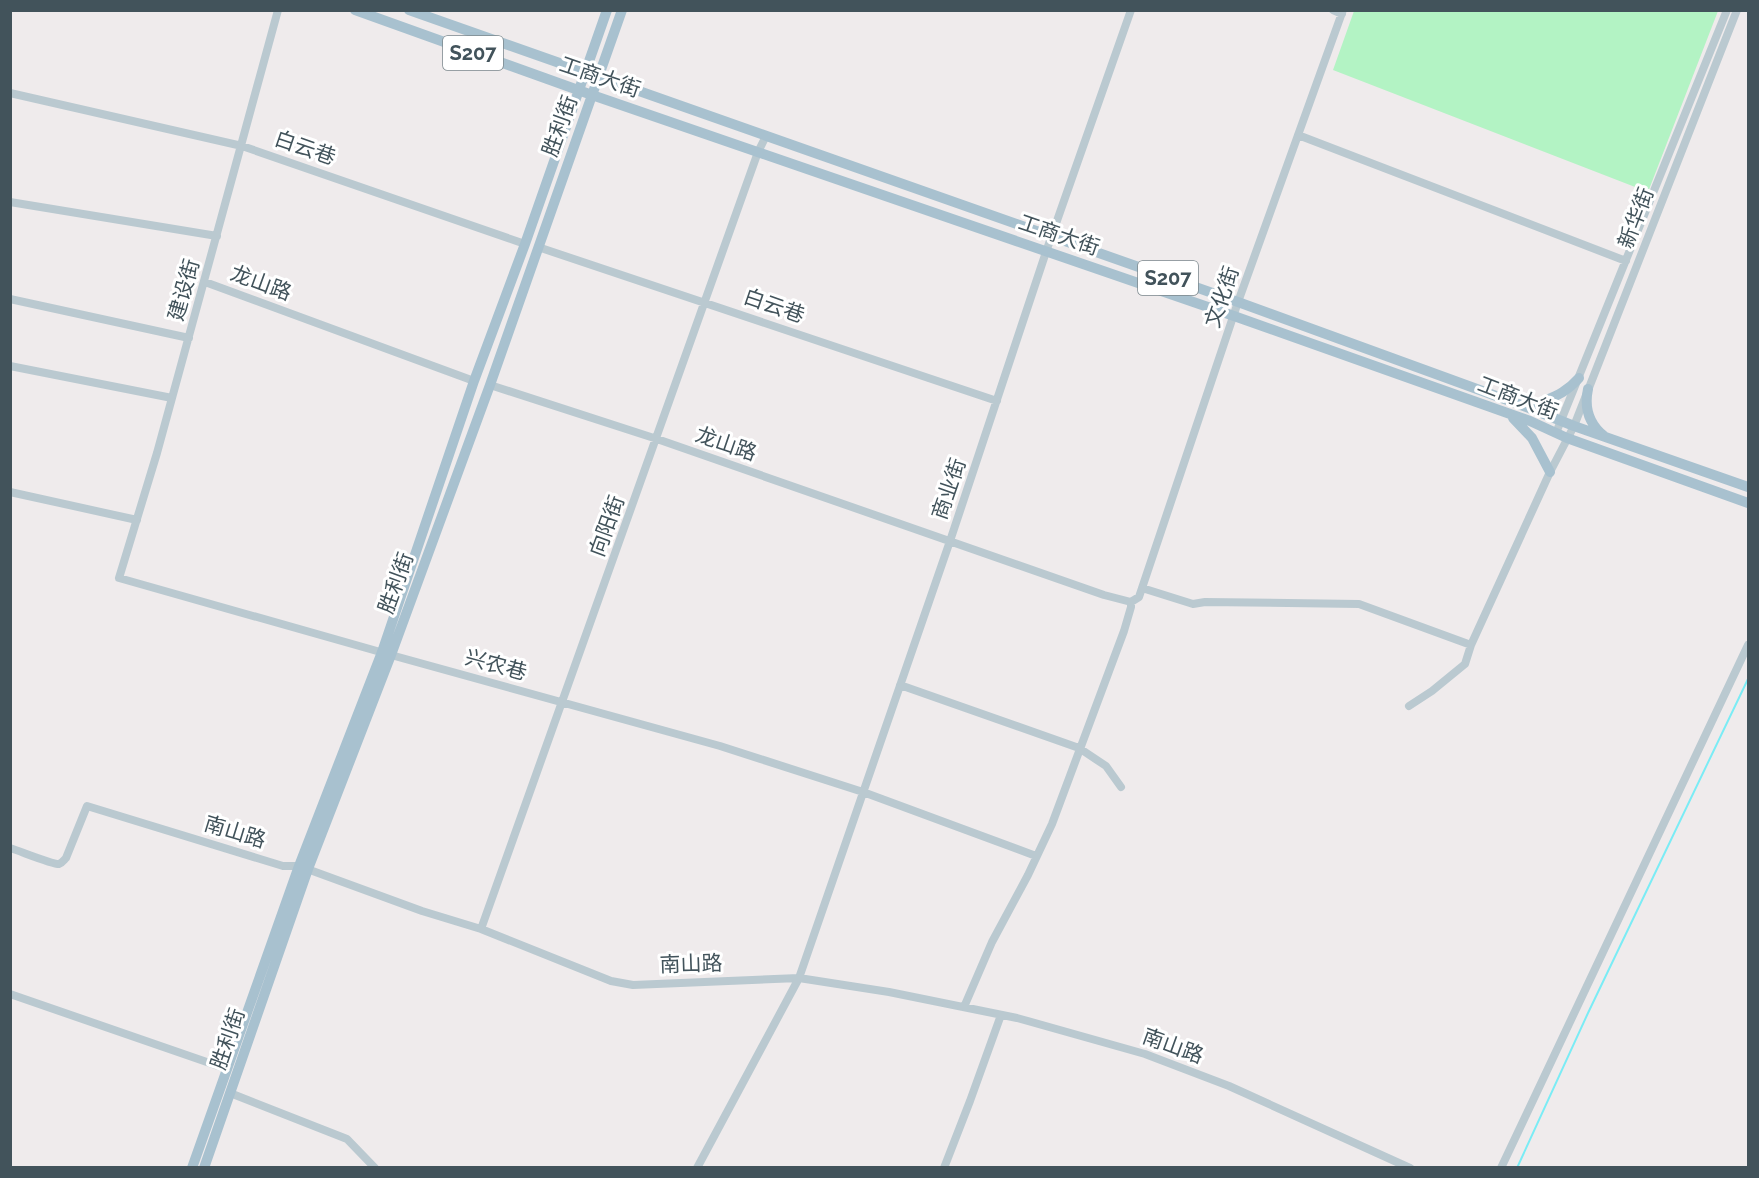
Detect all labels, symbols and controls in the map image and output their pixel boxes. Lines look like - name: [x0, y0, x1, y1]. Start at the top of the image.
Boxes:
- road number: S207: [443, 36, 503, 70]
- street label: 工商大街: [556, 51, 644, 102]
- street label: 胜利街: [537, 92, 582, 160]
- street label: 白云巷: [271, 125, 339, 170]
- street label: 新华街: [1613, 184, 1658, 252]
- street label: 工商大街: [1015, 209, 1103, 260]
- street label: 建设街: [163, 256, 204, 324]
- street label: 龙山路: [227, 260, 295, 305]
- road number: S207: [1138, 261, 1198, 295]
- street label: 文化街: [1199, 263, 1244, 331]
- street label: 白云巷: [740, 283, 808, 328]
- street label: 工商大街: [1474, 371, 1562, 424]
- street label: 龙山路: [692, 421, 760, 466]
- street label: 商业街: [926, 455, 971, 523]
- street label: 向阳街: [584, 492, 629, 560]
- street label: 胜利街: [373, 549, 418, 617]
- street label: 兴农巷: [462, 644, 530, 685]
- street label: 南山路: [201, 810, 269, 853]
- street label: 南山路: [659, 950, 723, 977]
- street label: 胜利街: [205, 1005, 250, 1073]
- street label: 南山路: [1139, 1023, 1207, 1068]

